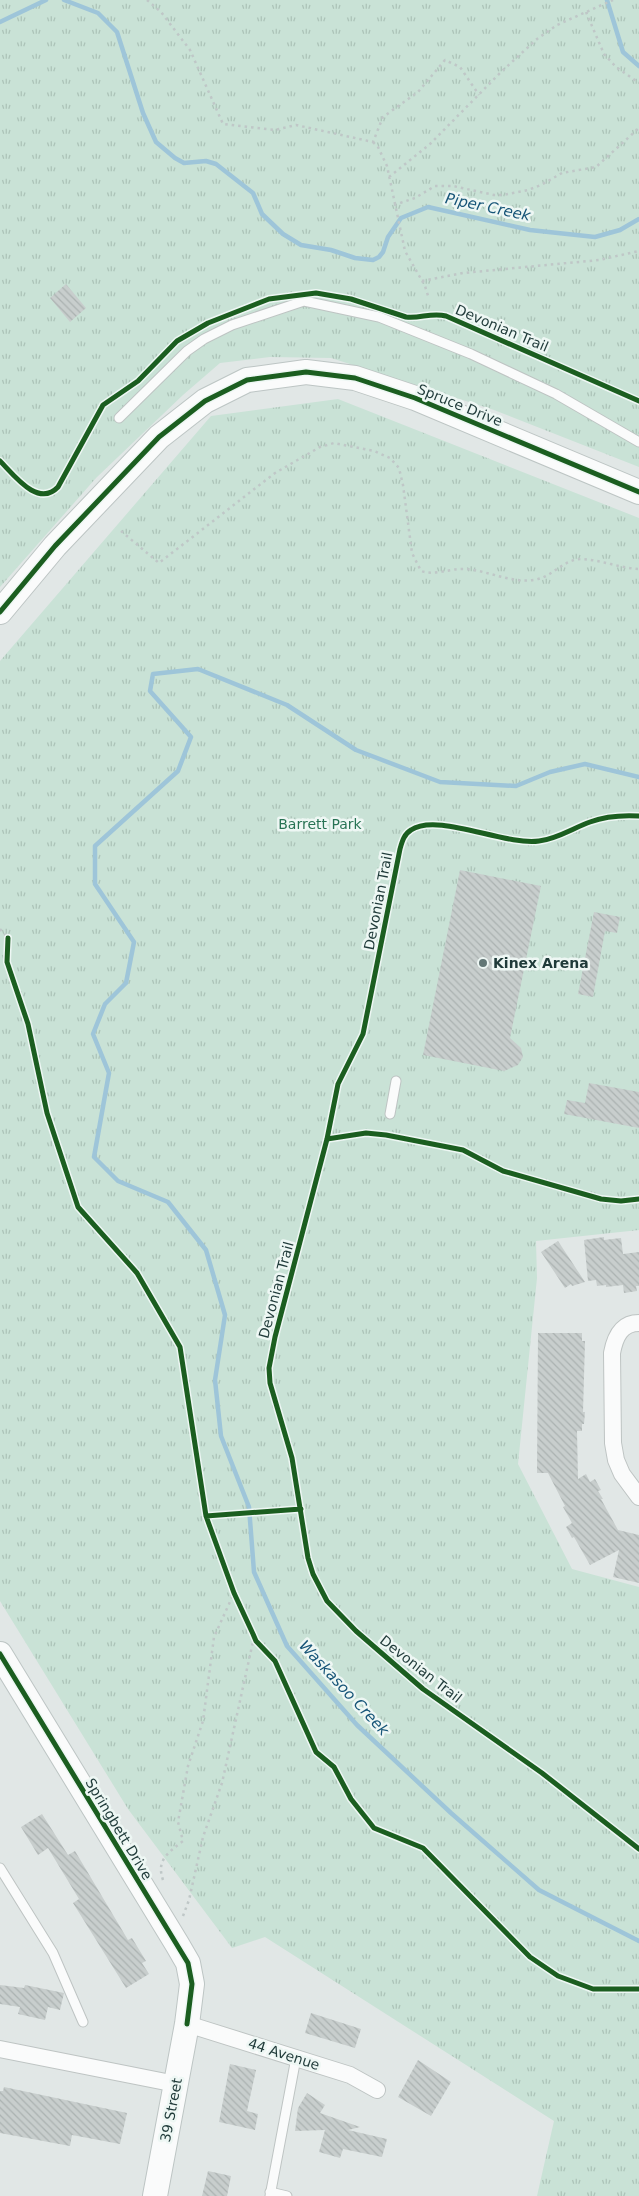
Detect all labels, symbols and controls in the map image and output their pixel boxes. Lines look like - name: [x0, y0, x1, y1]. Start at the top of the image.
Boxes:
- water label: Piper Creek: [444, 189, 534, 225]
- street label: Devonian Trail: [453, 301, 551, 355]
- street label: Spruce Drive: [415, 381, 505, 429]
- park label: Barrett Park: [278, 816, 363, 832]
- street label: Devonian Trail: [361, 851, 395, 951]
- place label: Kinex Arena: [493, 955, 589, 971]
- marker: Kinex Arena: [477, 957, 489, 969]
- street label: Devonian Trail: [255, 1240, 297, 1340]
- street label: Devonian Trail: [377, 1632, 465, 1706]
- water label: Waskasoo Creek: [295, 1637, 394, 1740]
- street label: Springbett Drive: [82, 1775, 156, 1883]
- street label: 44 Avenue: [246, 2035, 322, 2073]
- street label: 39 Street: [157, 2076, 185, 2143]

